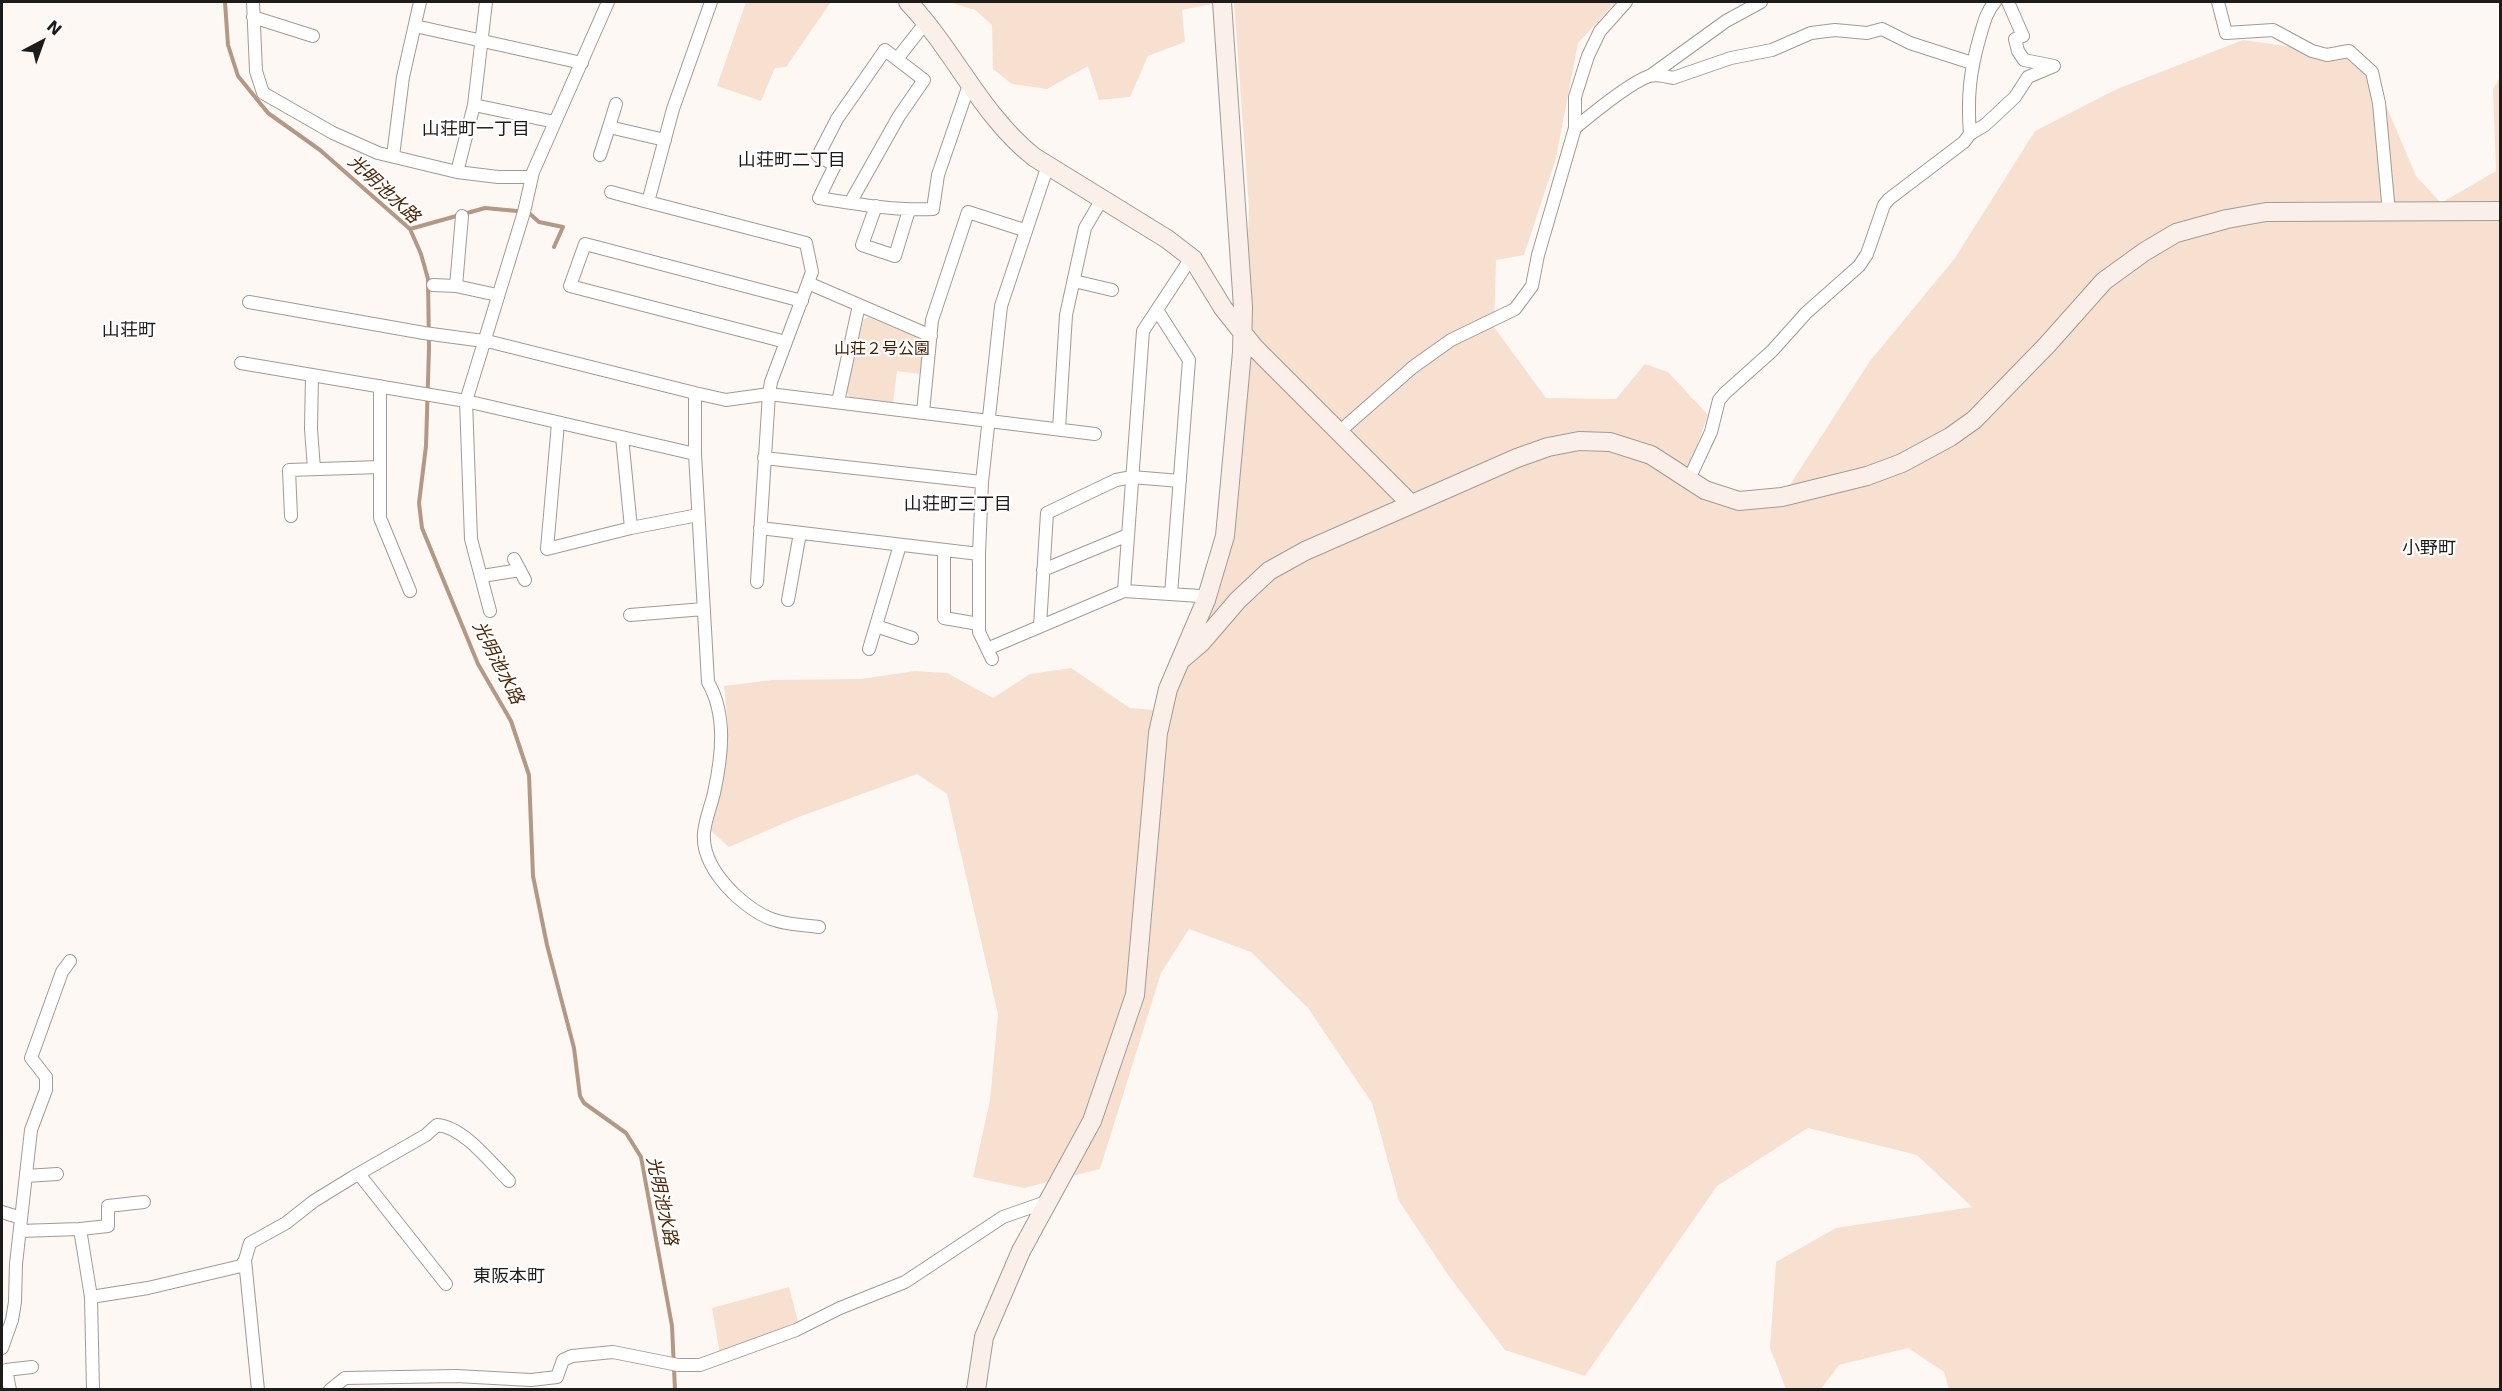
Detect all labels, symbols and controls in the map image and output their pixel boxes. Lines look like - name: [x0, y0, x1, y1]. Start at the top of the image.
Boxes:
- north arrow: [12, 12, 72, 72]
- text: N: [43, 16, 65, 40]
- district label: 山荘町一丁目: [422, 119, 530, 141]
- district label: 山荘町二丁目: [738, 150, 846, 172]
- water label: 光明池水路: [343, 151, 423, 229]
- district label: 山荘町: [102, 320, 156, 342]
- park label: 山荘２号公園: [834, 340, 930, 360]
- district label: 山荘町三丁目: [904, 494, 1012, 516]
- district label: 小野町: [2402, 538, 2456, 560]
- water label: 光明池水路: [467, 618, 527, 708]
- water label: 光明池水路: [641, 1155, 681, 1247]
- district label: 東阪本町: [473, 1266, 545, 1288]

